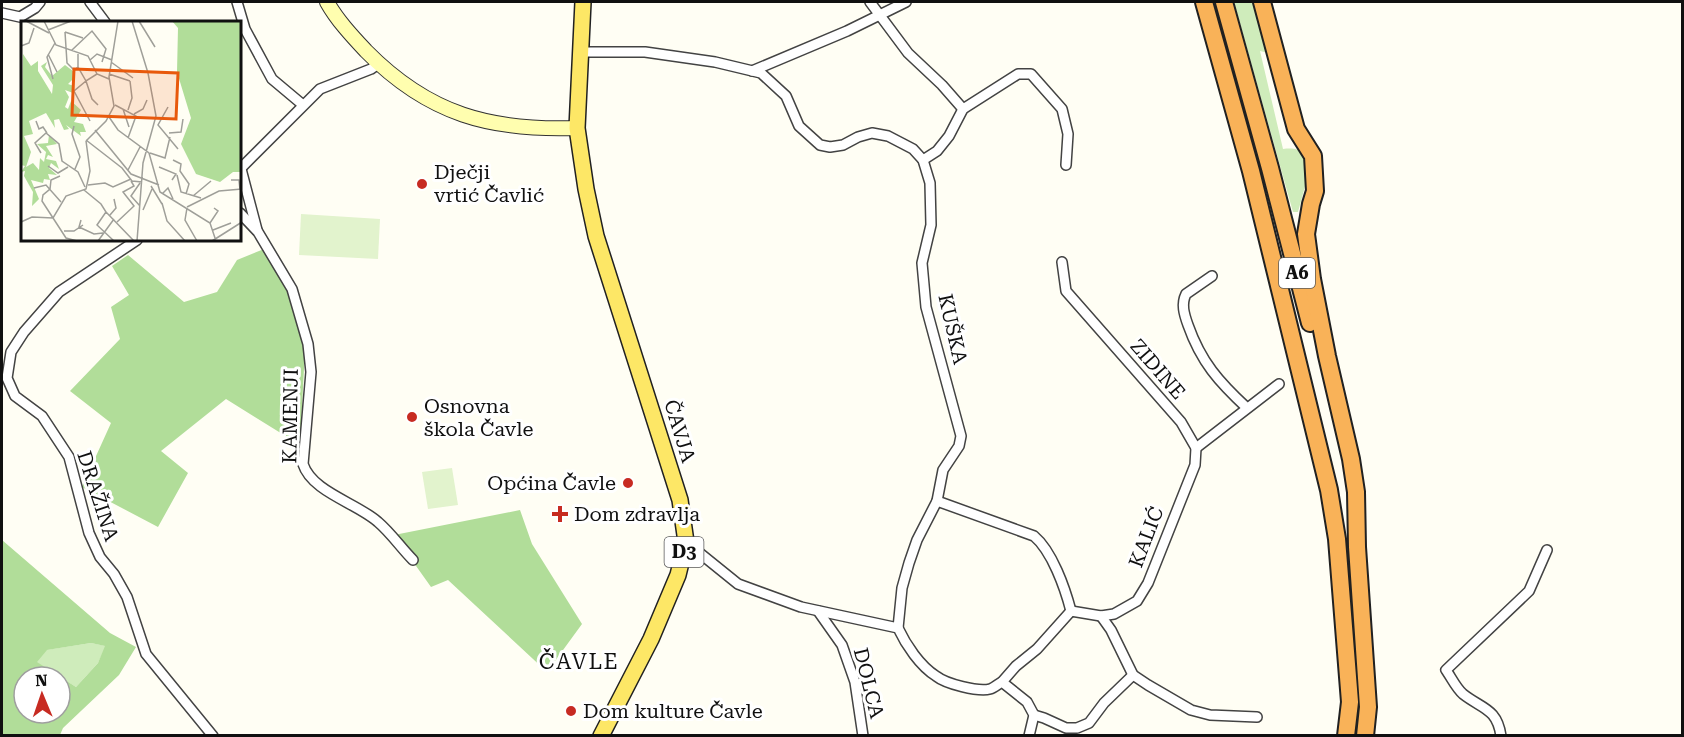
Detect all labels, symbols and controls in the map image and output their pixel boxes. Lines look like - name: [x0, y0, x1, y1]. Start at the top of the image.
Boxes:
- inset map: [21, 21, 242, 242]
- place label: Dječji vrtić Čavlić: [434, 160, 544, 207]
- marker: Dječji vrtić Čavlić: [415, 177, 429, 191]
- road number: A6: [1279, 258, 1315, 288]
- street label: KUŠKA: [933, 291, 973, 367]
- street label: ZIDINE: [1125, 334, 1191, 404]
- street label: KAMENJI: [277, 368, 303, 464]
- place label: Osnovna škola Čavle: [424, 394, 533, 441]
- street label: ČAVJA: [659, 397, 701, 465]
- marker: Osnovna škola Čavle: [405, 410, 419, 424]
- street label: DRAŽINA: [72, 448, 124, 544]
- place label: Općina Čavle: [487, 471, 616, 495]
- marker: Općina Čavle: [621, 476, 635, 490]
- place label: Dom zdravlja: [574, 502, 700, 526]
- street label: KALIĆ: [1123, 503, 1169, 571]
- marker: Dom zdravlja: [551, 505, 569, 523]
- road number: D3: [664, 537, 704, 567]
- street label: DOLCA: [849, 645, 889, 721]
- district label: ČAVLE: [539, 648, 619, 674]
- north arrow: [12, 665, 72, 725]
- text: N: [35, 671, 48, 690]
- place label: Dom kulture Čavle: [583, 699, 763, 723]
- marker: Dom kulture Čavle: [564, 704, 578, 718]

